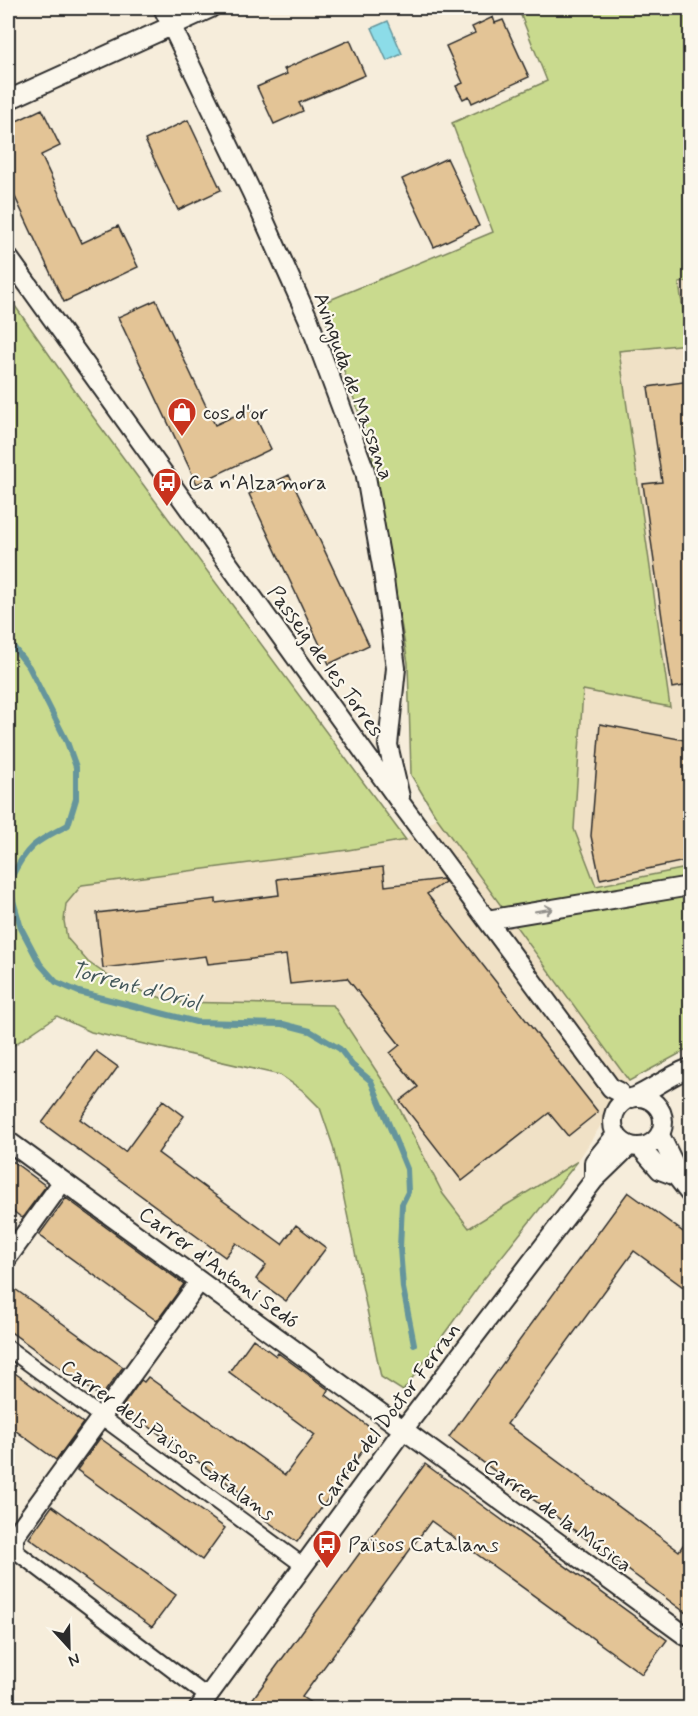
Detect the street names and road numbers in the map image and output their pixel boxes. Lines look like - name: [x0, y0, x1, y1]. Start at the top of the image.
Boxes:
- street label: Avinguda de Massana: [305, 289, 400, 484]
- street label: Passeig de les Torres: [261, 580, 390, 743]
- street label: Carrer d'Antoni Sedó: [133, 1200, 304, 1335]
- street label: Carrer del Doctor Ferran: [310, 1317, 468, 1514]
- street label: Carrer dels Països Catalans: [55, 1353, 280, 1528]
- street label: Carrer de la Música: [477, 1452, 637, 1579]

